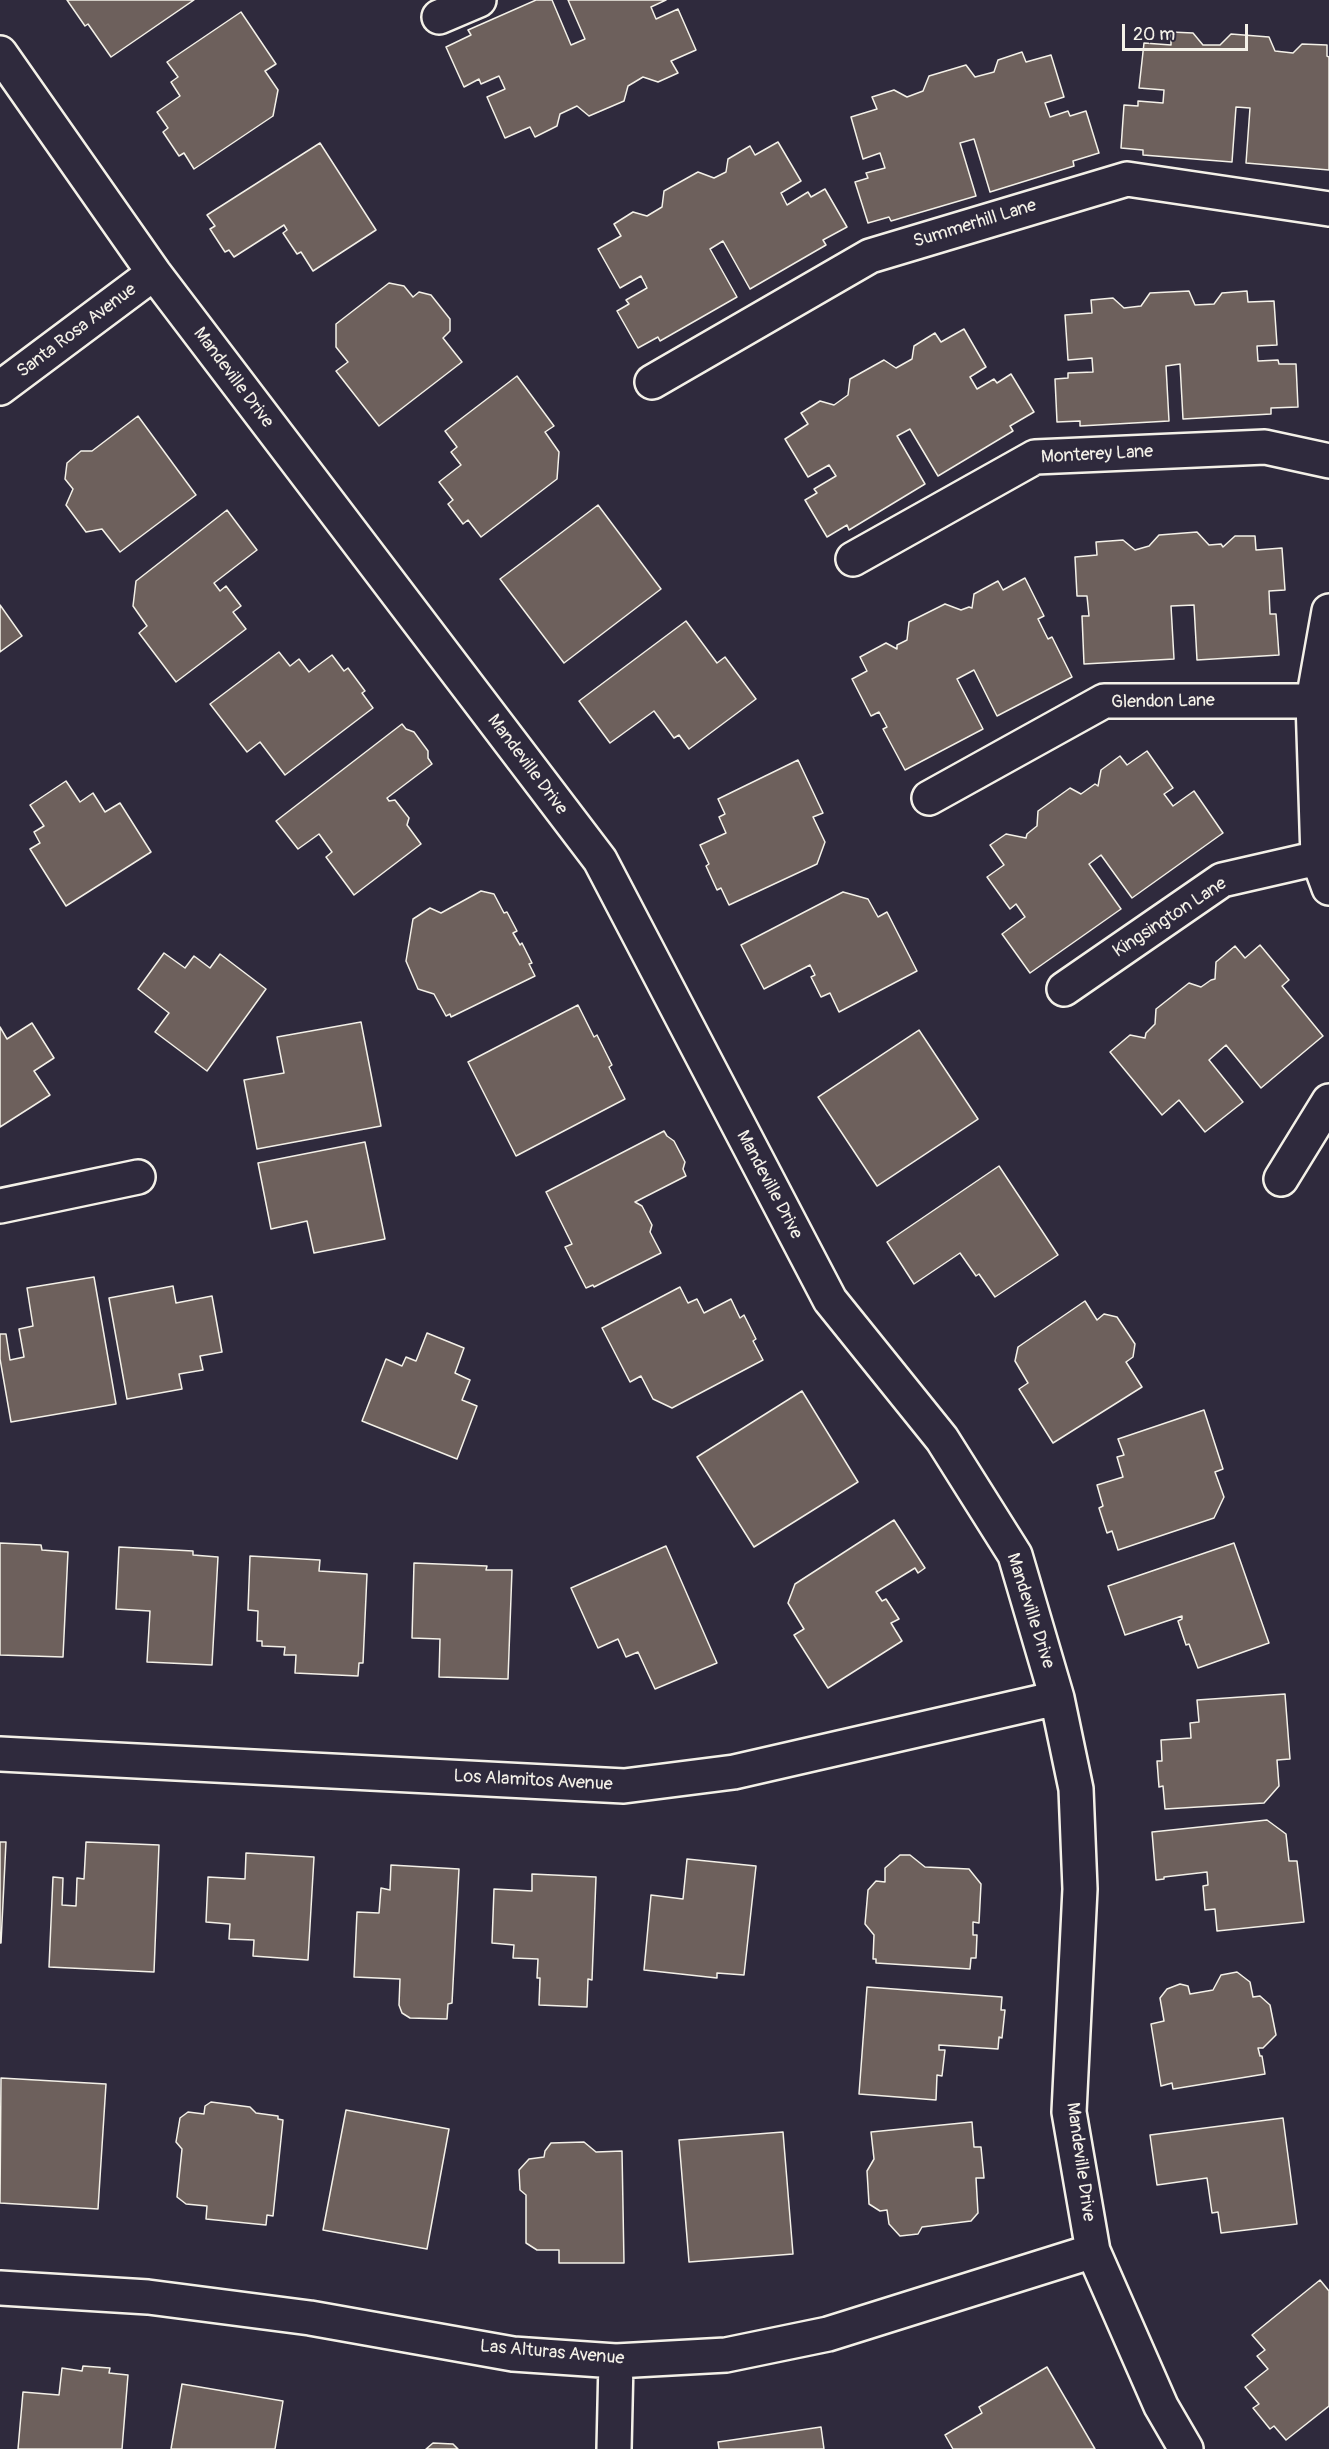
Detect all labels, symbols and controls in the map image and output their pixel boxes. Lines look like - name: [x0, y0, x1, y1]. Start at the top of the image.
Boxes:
- scale bar: [1125, 12, 1251, 50]
- text: 20 m: [1133, 23, 1175, 46]
- street label: Summerhill Lane: [911, 195, 1039, 253]
- street label: Santa Rosa Avenue: [13, 279, 141, 383]
- street label: Mandeville Drive: [188, 324, 278, 432]
- street label: Monterey Lane: [1040, 441, 1154, 469]
- street label: Glendon Lane: [1111, 690, 1215, 714]
- street label: Mandeville Drive: [482, 711, 572, 819]
- street label: Kingsington Lane: [1109, 873, 1231, 963]
- street label: Mandeville Drive: [731, 1127, 807, 1243]
- street label: Mandeville Drive: [1001, 1551, 1059, 1671]
- street label: Los Alamitos Avenue: [453, 1766, 613, 1796]
- street label: Mandeville Drive: [1061, 2101, 1099, 2223]
- street label: Las Alturas Avenue: [479, 2336, 625, 2370]

